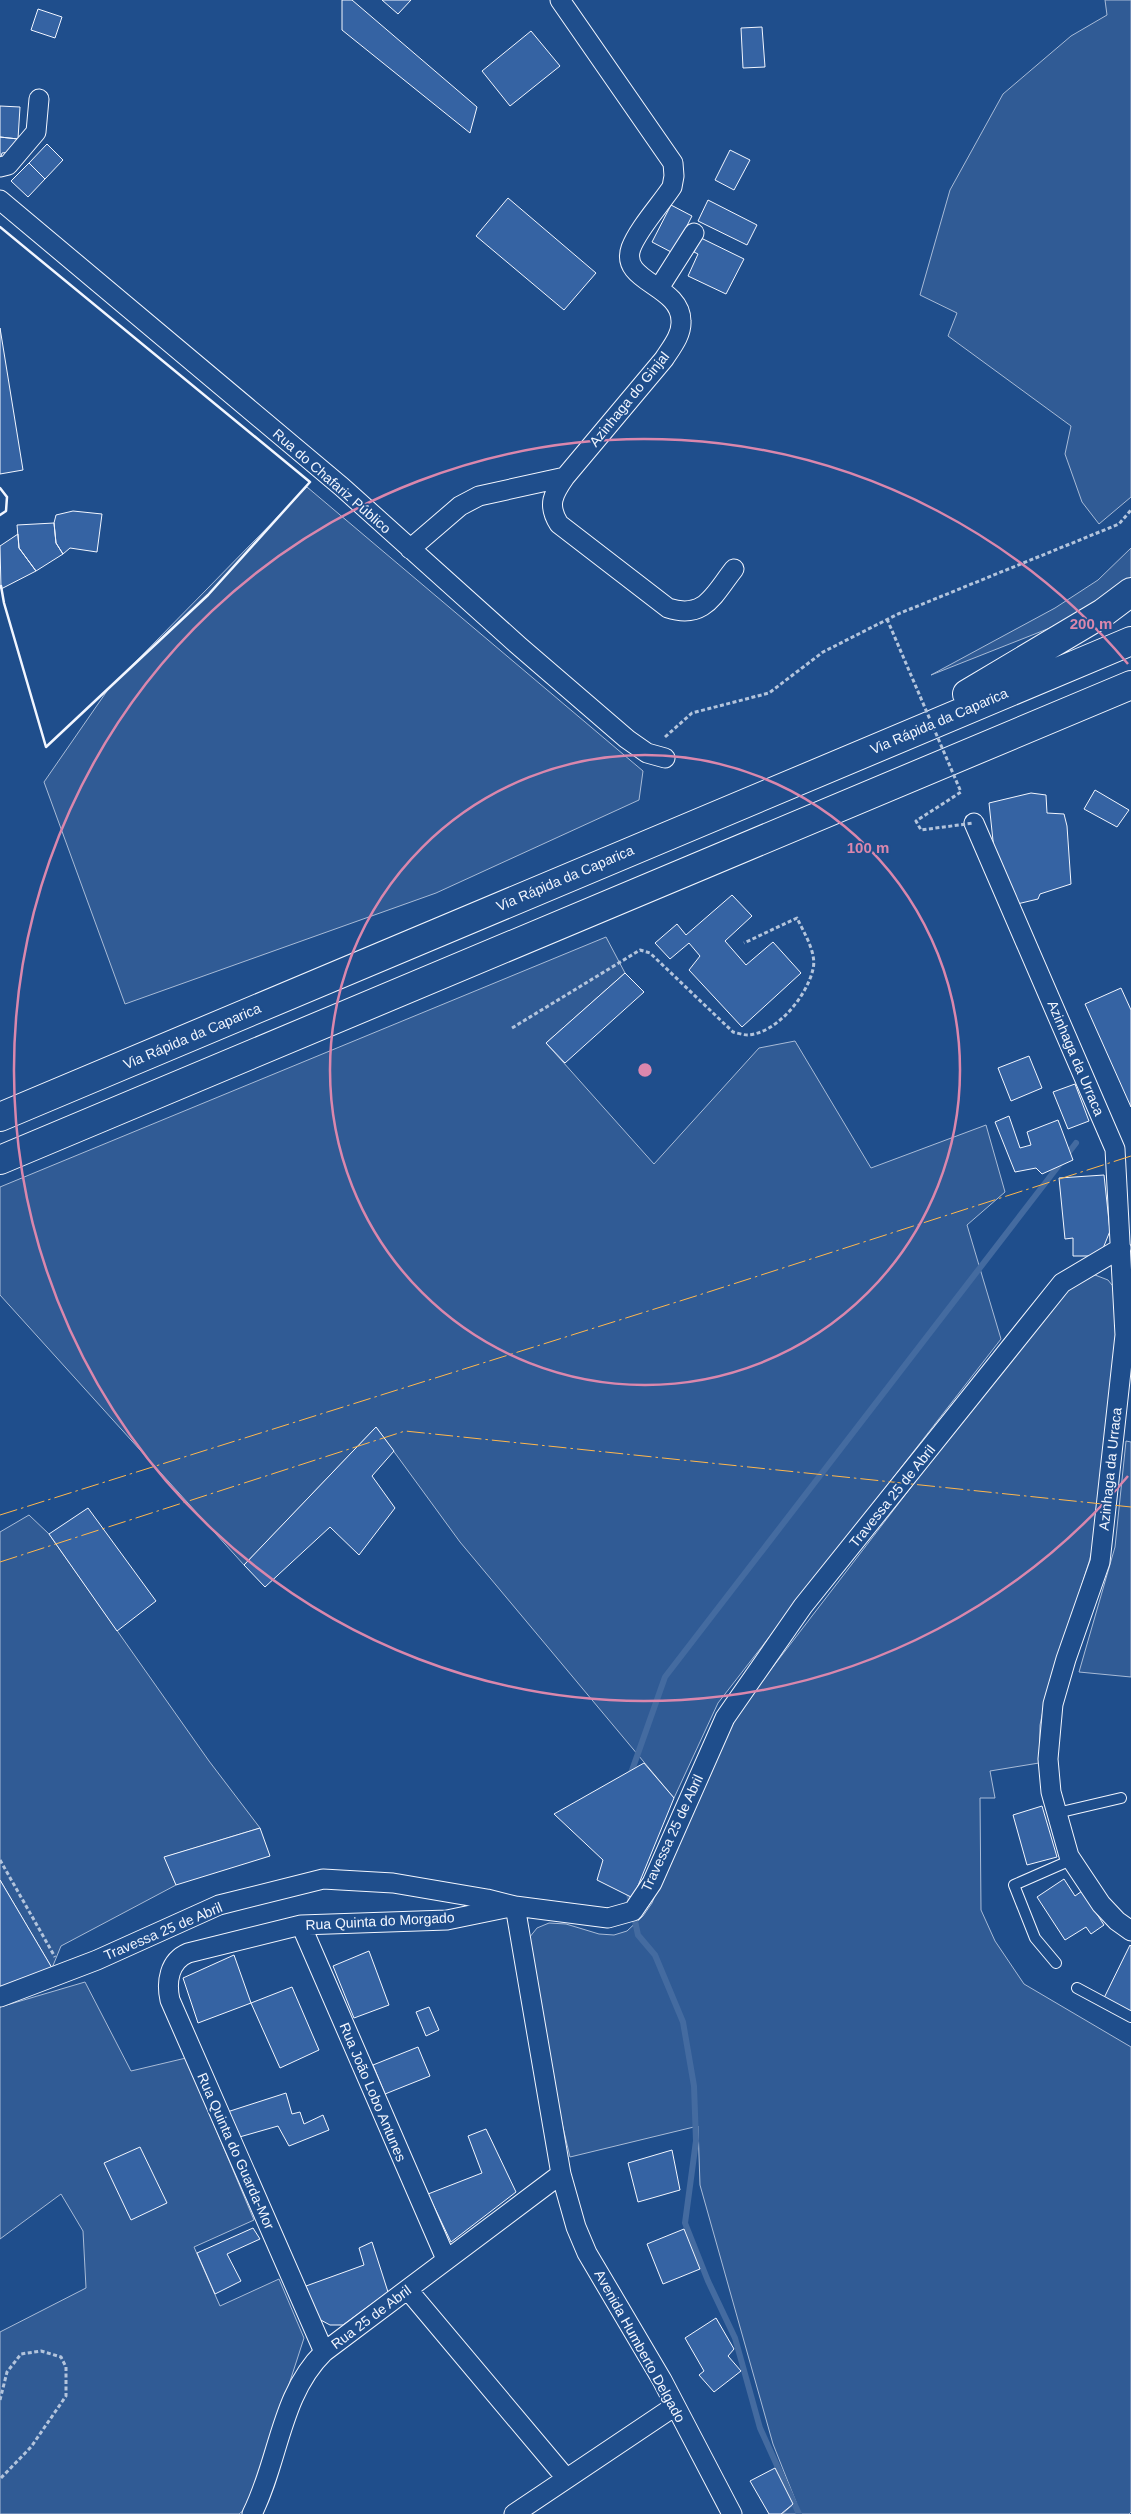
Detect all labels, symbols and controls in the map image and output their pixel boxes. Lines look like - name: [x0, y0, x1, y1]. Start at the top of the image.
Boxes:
- street label: Azinhaga do Ginjal: [586, 348, 672, 450]
- street label: Rua do Chafariz Público: [270, 425, 394, 537]
- text: 200 m: [1070, 615, 1112, 632]
- street label: Via Rápida da Caparica: [868, 685, 1010, 757]
- text: 100 m: [847, 839, 889, 856]
- street label: Via Rápida da Caparica: [494, 842, 636, 914]
- street label: Azinhaga da Urraca: [1044, 998, 1108, 1118]
- street label: Via Rápida da Caparica: [121, 1000, 263, 1072]
- centre of rings: [636, 1061, 654, 1079]
- street label: Azinhaga da Urraca: [1096, 1406, 1124, 1531]
- street label: Travessa 25 de Abril: [846, 1442, 938, 1550]
- street label: Travessa 25 de Abril: [638, 1772, 706, 1894]
- street label: Travessa 25 de Abril: [101, 1899, 225, 1963]
- street label: Rua Quinta do Morgado: [305, 1909, 455, 1933]
- street label: Rua João Lobo Antunes: [336, 2020, 410, 2164]
- street label: Rua Quinta do Guarda-Mor: [194, 2070, 278, 2232]
- street label: Avenida Humberto Delgado: [591, 2267, 689, 2425]
- street label: Rua 25 de Abril: [328, 2282, 414, 2352]

